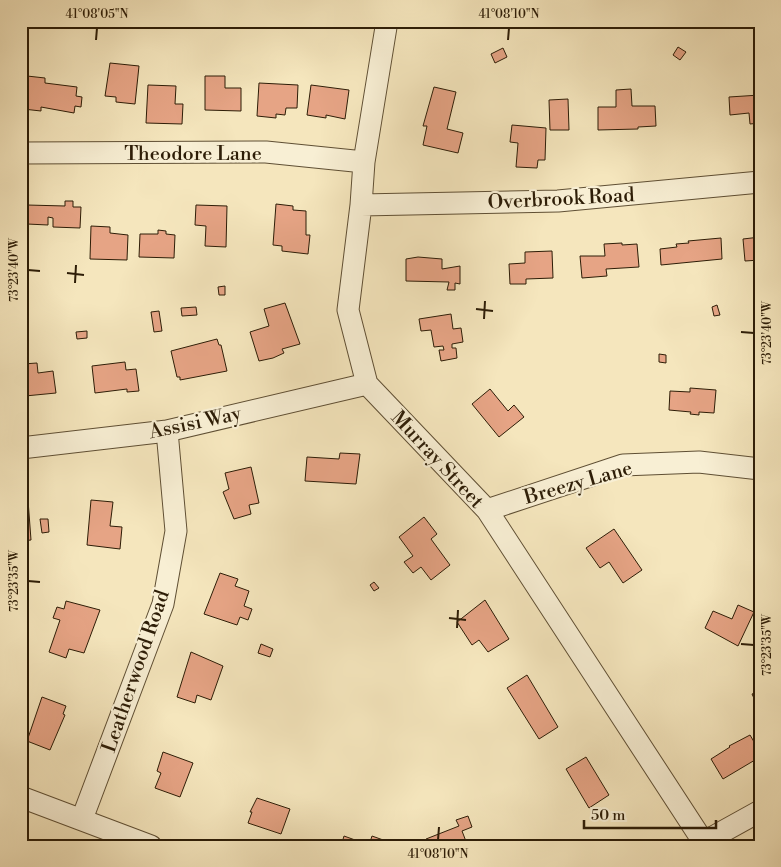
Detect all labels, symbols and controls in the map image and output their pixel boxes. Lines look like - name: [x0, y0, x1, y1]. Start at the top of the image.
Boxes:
- text: 41°08'05"N: [66, 7, 129, 22]
- text: 41°08'10"N: [478, 7, 540, 22]
- street label: Theodore Lane: [124, 142, 262, 167]
- street label: Overbrook Road: [487, 183, 636, 216]
- text: 73°23'40"W: [7, 237, 22, 302]
- text: 73°23'40"W: [760, 300, 775, 365]
- street label: Assisi Way: [146, 401, 244, 446]
- street label: Murray Street: [385, 406, 489, 514]
- street label: Breezy Lane: [520, 456, 635, 511]
- text: 73°23'35"W: [7, 549, 22, 612]
- street label: Leatherwood Road: [97, 586, 176, 756]
- text: 73°23'35"W: [760, 613, 775, 676]
- scale bar: [584, 797, 716, 829]
- text: 50 m: [591, 806, 625, 825]
- text: 41°08'10"N: [407, 847, 469, 862]

